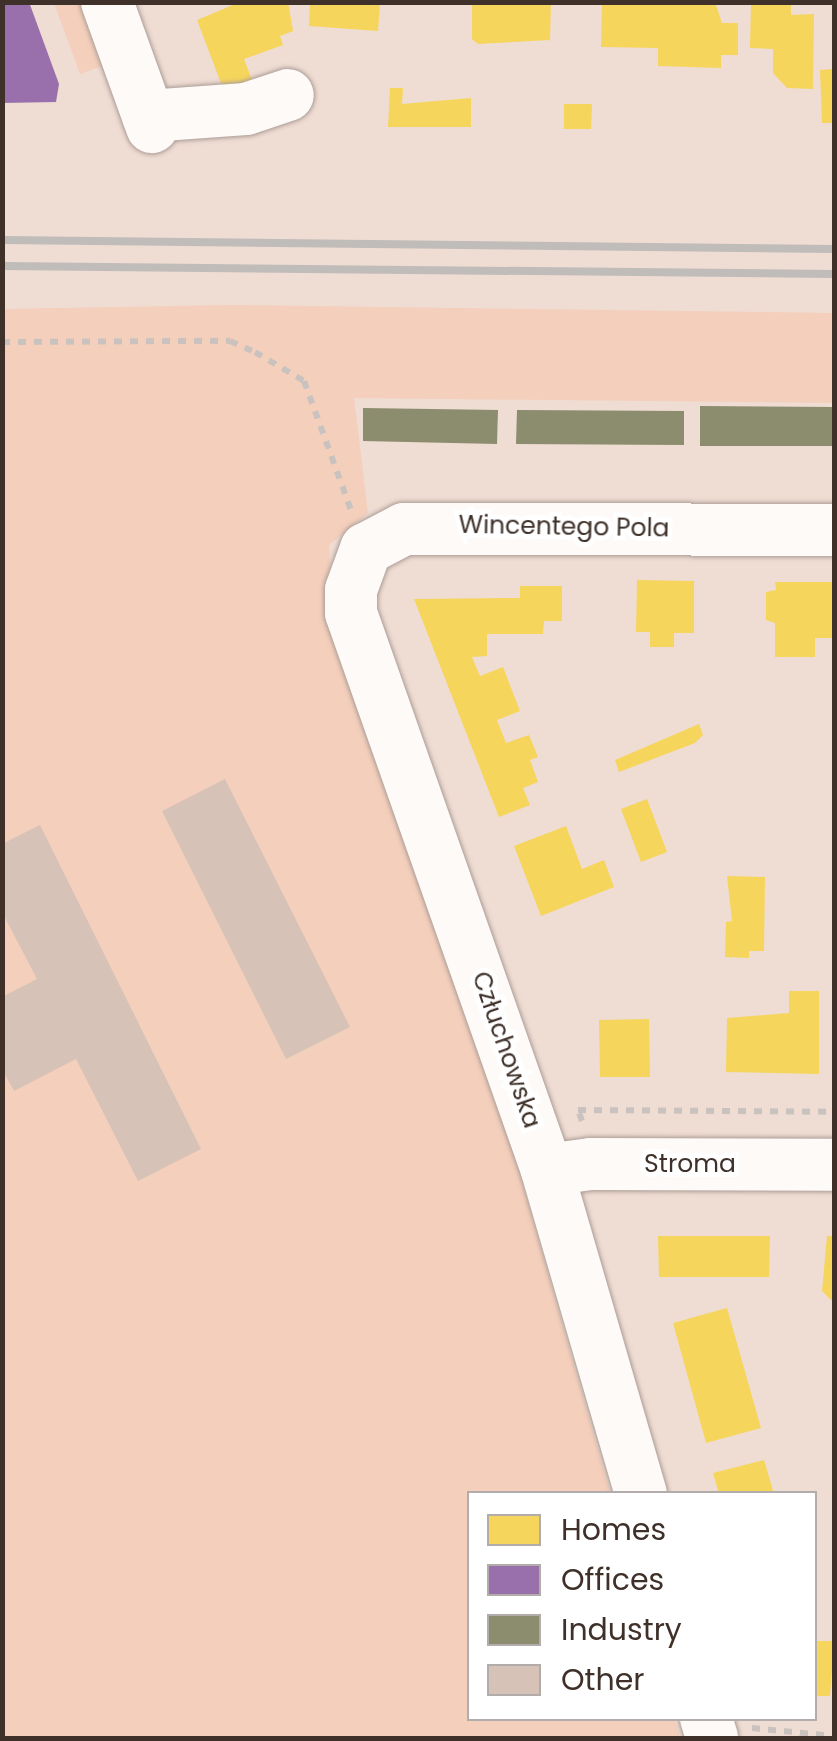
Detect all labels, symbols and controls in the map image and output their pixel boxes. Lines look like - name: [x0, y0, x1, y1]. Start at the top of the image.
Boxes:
- street label: Wincentego Pola: [458, 510, 670, 544]
- street label: Człuchowska: [465, 968, 547, 1132]
- street label: Stroma: [644, 1149, 736, 1179]
- legend: [467, 1491, 817, 1721]
- text: Homes: [561, 1508, 666, 1551]
- text: Offices: [561, 1558, 664, 1601]
- text: Industry: [561, 1608, 682, 1651]
- text: Other: [561, 1658, 645, 1701]

